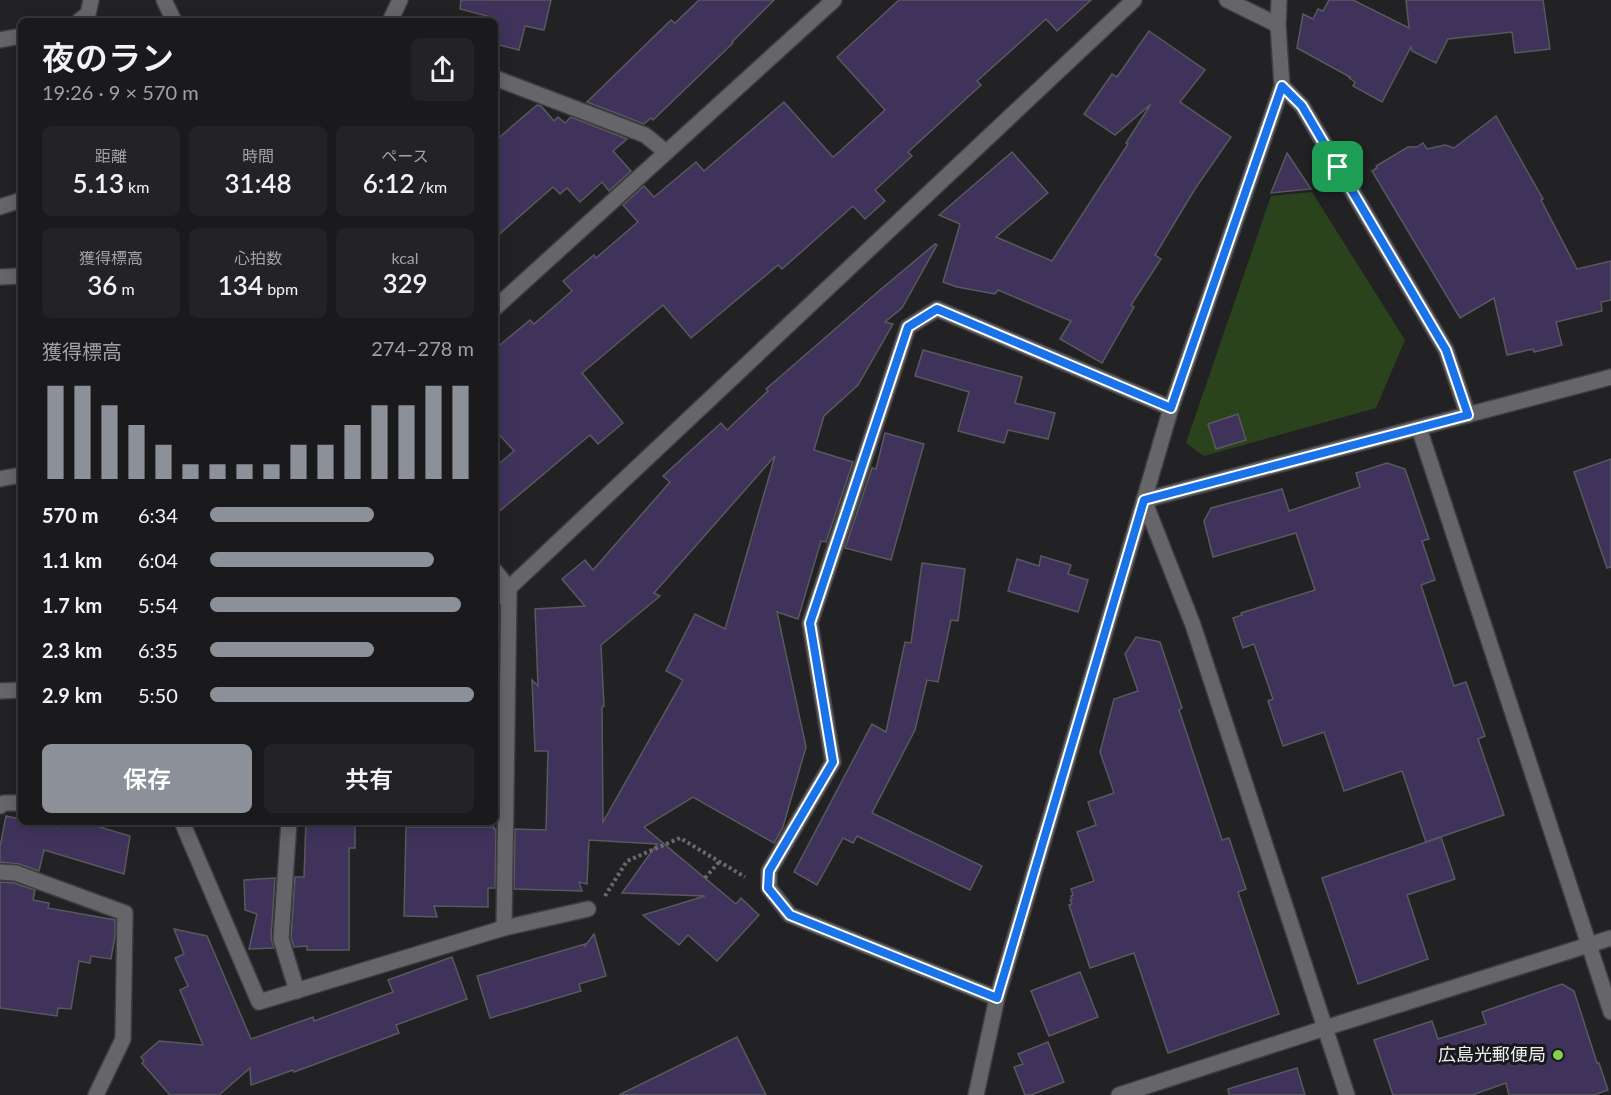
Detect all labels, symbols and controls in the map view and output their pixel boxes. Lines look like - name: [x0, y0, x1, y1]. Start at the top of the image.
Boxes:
- text: 夜のラン: [42, 37, 174, 77]
- button: share: [411, 38, 474, 101]
- text: 19:26 · 9 × 570 m: [42, 80, 199, 104]
- pin: [1312, 141, 1363, 192]
- text: 距離: [95, 146, 127, 165]
- text: 時間: [242, 146, 274, 165]
- text: ペース: [381, 146, 429, 165]
- icon: arrive: [1321, 150, 1354, 183]
- text: 5.13: [73, 167, 124, 199]
- text: 31:48: [225, 167, 291, 199]
- text: 6:12: [363, 167, 415, 199]
- text: km: [124, 177, 149, 196]
- text: /km: [415, 177, 447, 196]
- text: 獲得標高: [79, 248, 143, 267]
- text: 心拍数: [234, 248, 282, 267]
- text: kcal: [391, 248, 419, 267]
- text: 329: [382, 267, 428, 299]
- text: 36: [87, 269, 117, 301]
- text: 134: [218, 269, 263, 301]
- text: m: [117, 279, 135, 298]
- text: bpm: [263, 279, 298, 298]
- text: 274–278 m: [371, 336, 474, 360]
- text: 獲得標高: [42, 339, 122, 363]
- text: 570 m: [42, 503, 98, 527]
- text: 6:34: [138, 503, 178, 527]
- text: 1.1 km: [42, 548, 102, 572]
- text: 6:04: [138, 548, 178, 572]
- text: 1.7 km: [42, 593, 102, 617]
- text: 5:54: [138, 593, 178, 617]
- text: 2.3 km: [42, 638, 102, 662]
- text: 6:35: [138, 638, 178, 662]
- text: 2.9 km: [42, 683, 102, 707]
- text: 5:50: [138, 683, 178, 707]
- button: 保存: [42, 744, 252, 813]
- button: 共有: [264, 744, 474, 813]
- place label: 広島光郵便局: [1438, 1043, 1546, 1065]
- marker: 広島光郵便局: [1551, 1048, 1565, 1062]

